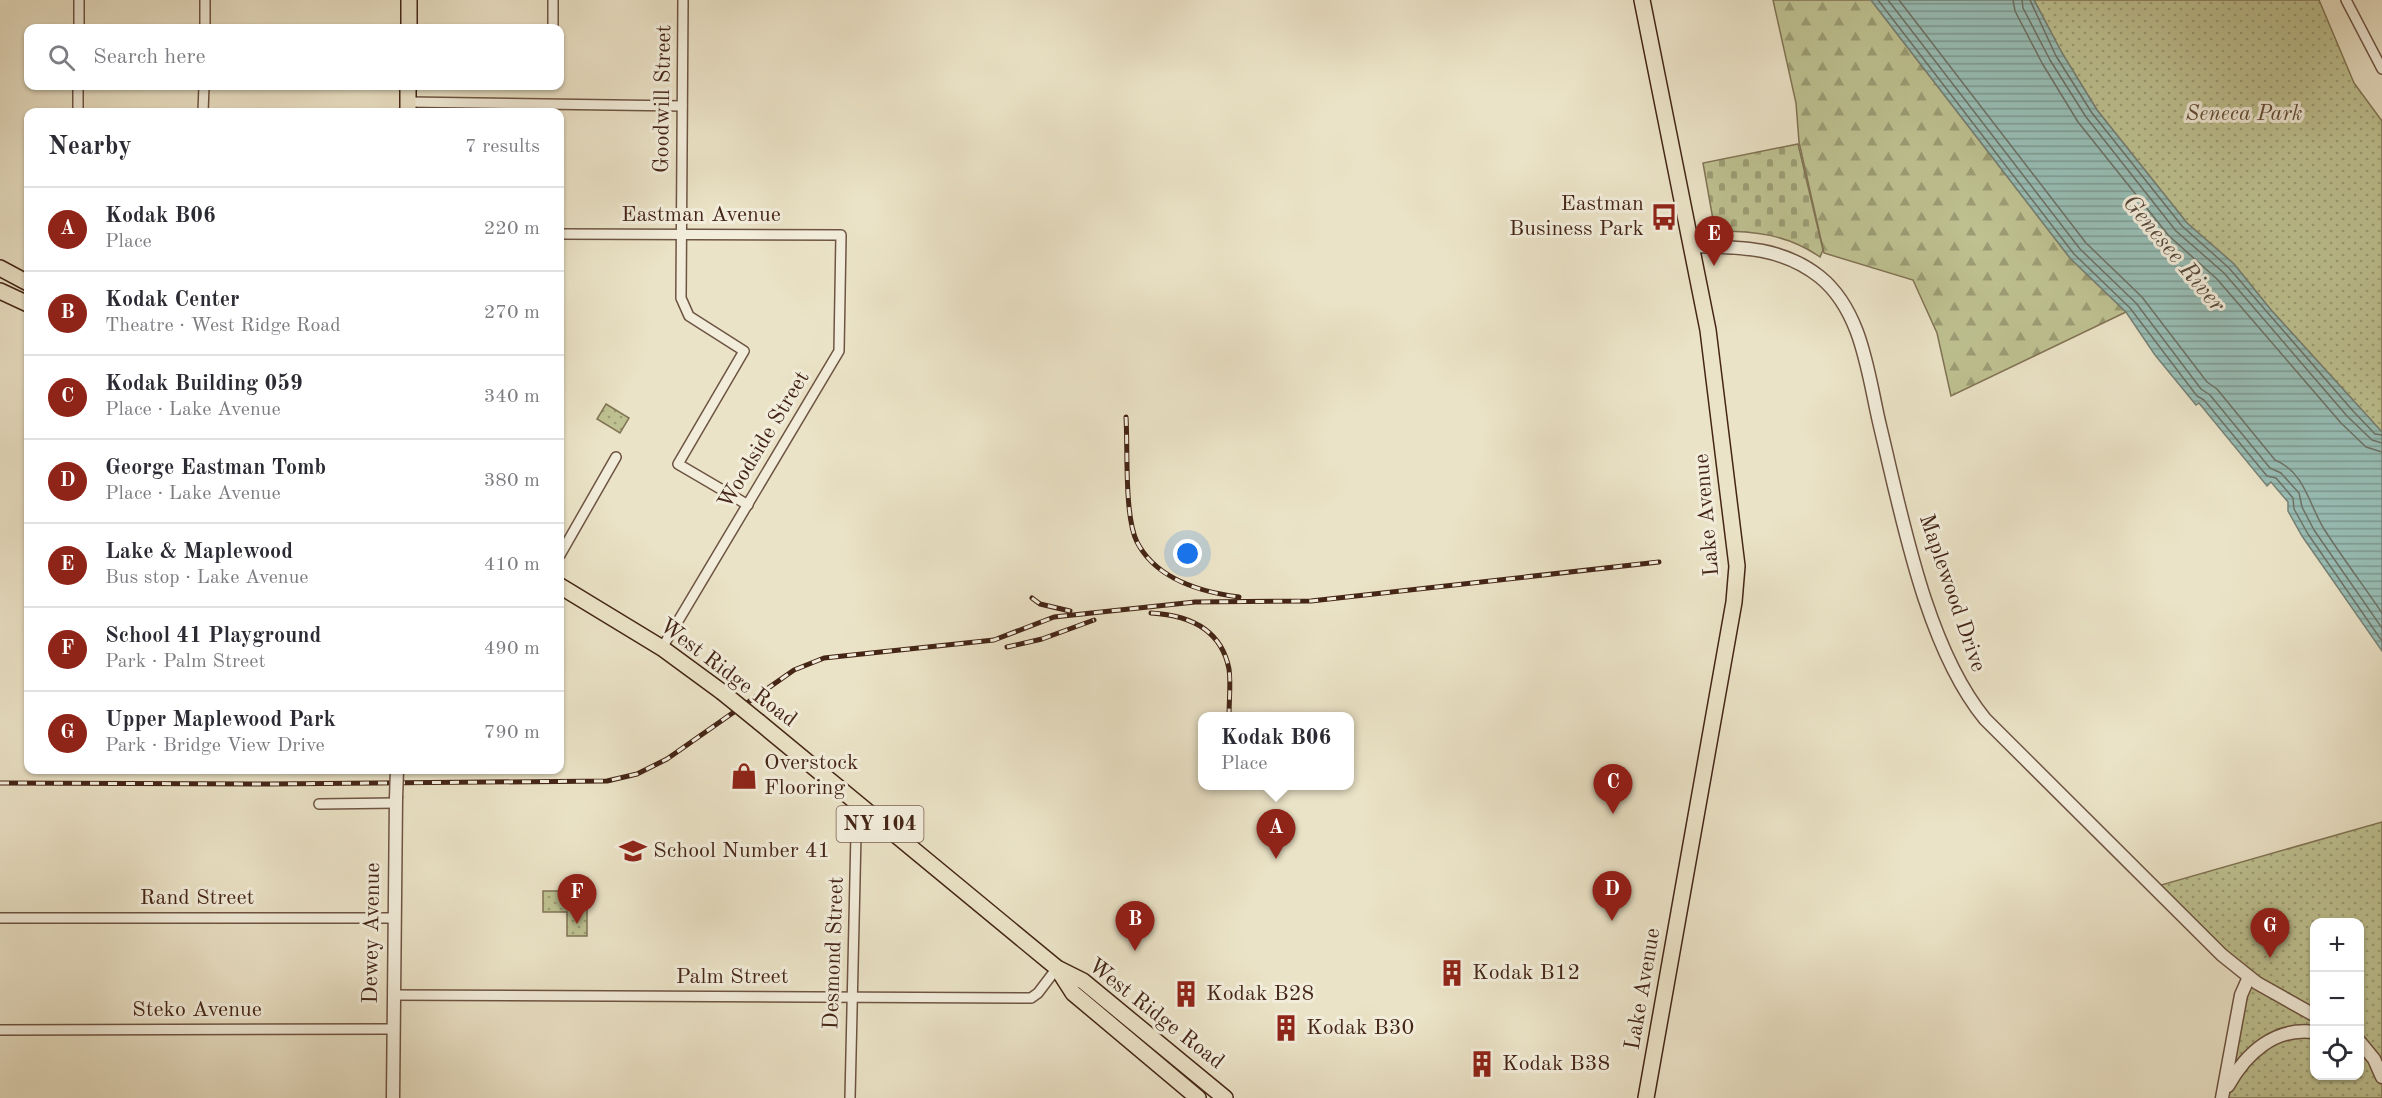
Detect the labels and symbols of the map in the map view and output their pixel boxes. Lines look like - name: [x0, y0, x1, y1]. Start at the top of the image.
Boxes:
- street label: Goodwill Street: [651, 25, 675, 173]
- park label: Seneca Park: [2186, 103, 2303, 125]
- water label: Genesee River: [2117, 191, 2229, 318]
- place label: Eastman Business Park: [1509, 193, 1644, 240]
- bus stop icon: Eastman Business Park: [1649, 202, 1679, 232]
- street label: Eastman Avenue: [621, 204, 781, 226]
- pin: E: [1694, 216, 1734, 266]
- street label: Woodside Street: [714, 367, 814, 513]
- street label: Lake Avenue: [1691, 453, 1723, 577]
- street label: Maplewood Drive: [1915, 511, 1989, 675]
- your location: [1173, 539, 1202, 568]
- street label: West Ridge Road: [655, 614, 801, 732]
- place label: Overstock Flooring: [764, 752, 858, 799]
- shop icon: Overstock Flooring: [729, 761, 759, 791]
- pin: C: [1594, 764, 1632, 814]
- road number: NY 104: [836, 806, 924, 842]
- pin: A: [1256, 810, 1296, 859]
- school or university icon: School Number 41: [618, 836, 648, 866]
- place label: School Number 41: [653, 840, 830, 862]
- street label: Dewey Avenue: [360, 862, 384, 1004]
- pin: D: [1592, 872, 1632, 921]
- pin: F: [558, 874, 596, 924]
- street label: Desmond Street: [820, 876, 848, 1030]
- street label: Rand Street: [140, 887, 254, 909]
- pin: B: [1116, 902, 1154, 951]
- pin: G: [2250, 908, 2290, 958]
- street label: Lake Avenue: [1621, 926, 1665, 1052]
- street label: West Ridge Road: [1084, 954, 1228, 1074]
- building icon: Kodak B12: [1437, 958, 1467, 988]
- place label: Kodak B12: [1472, 962, 1580, 984]
- street label: Palm Street: [676, 966, 788, 988]
- building icon: Kodak B28: [1171, 979, 1201, 1009]
- place label: Kodak B28: [1206, 983, 1314, 1005]
- street label: Steko Avenue: [132, 999, 262, 1021]
- building icon: Kodak B30: [1271, 1013, 1301, 1043]
- place label: Kodak B30: [1306, 1017, 1414, 1039]
- building icon: Kodak B38: [1467, 1049, 1497, 1079]
- place label: Kodak B38: [1502, 1053, 1610, 1075]

